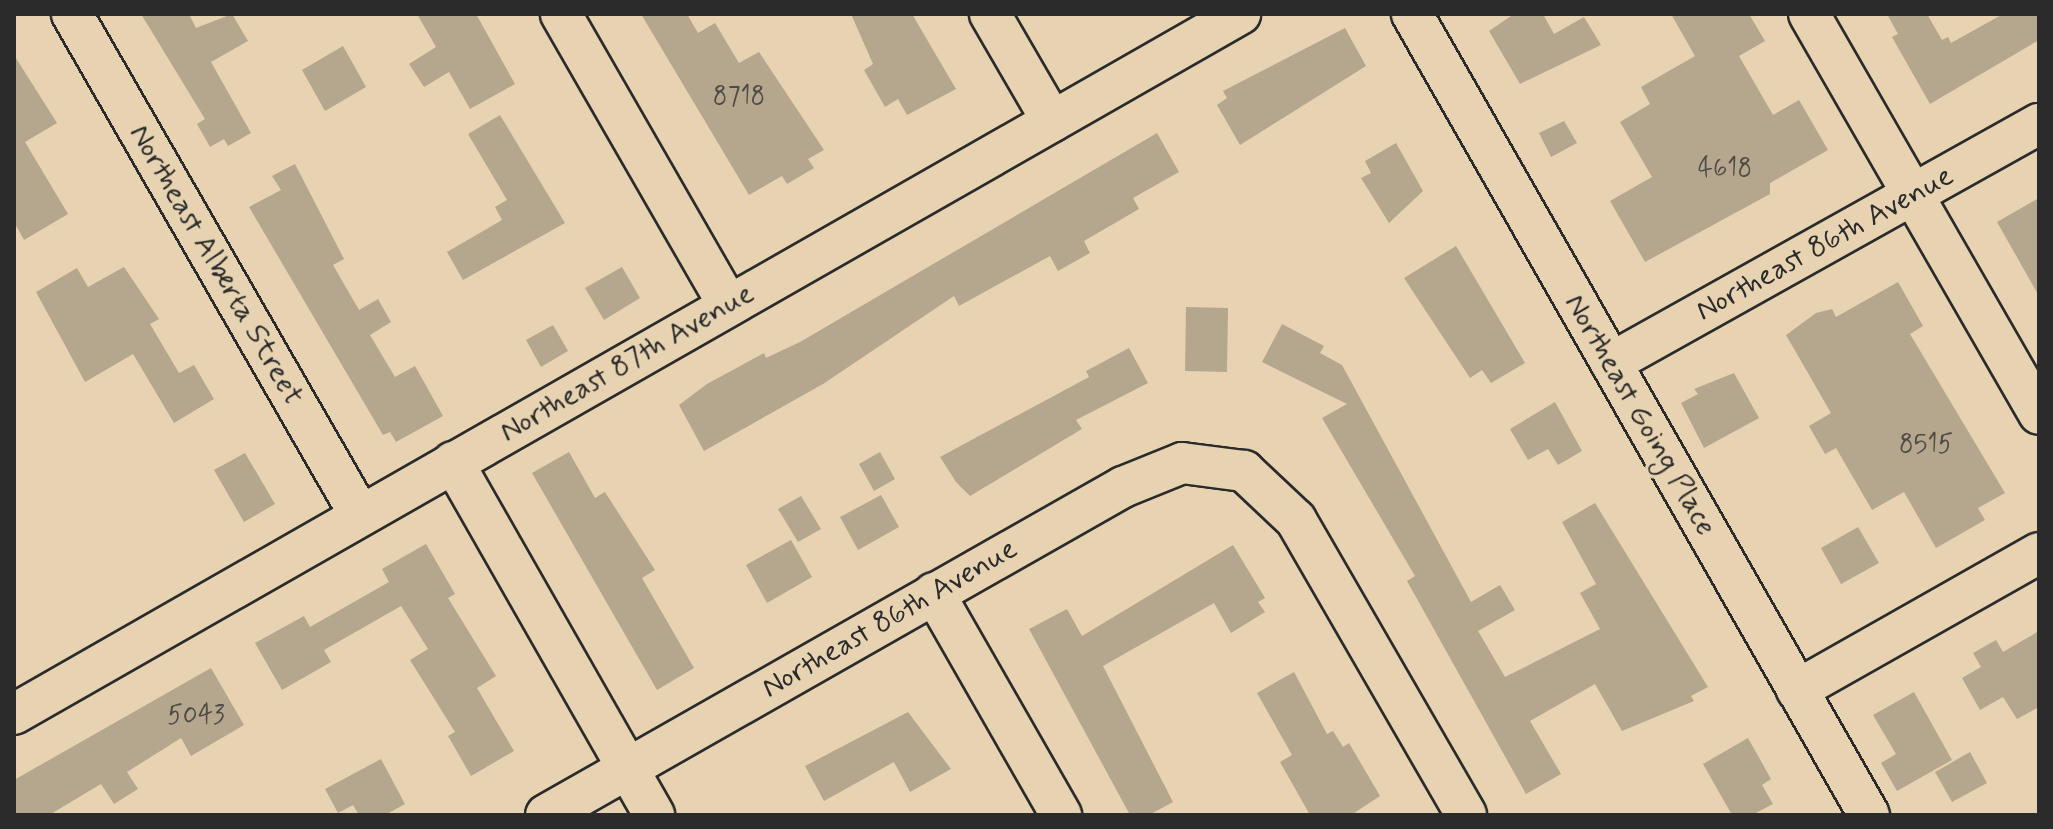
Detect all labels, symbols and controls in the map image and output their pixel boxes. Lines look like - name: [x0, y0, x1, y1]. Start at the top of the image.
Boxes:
- house number: 8718: [713, 82, 765, 114]
- street label: Northeast Alberta Street: [121, 119, 311, 411]
- house number: 4618: [1698, 154, 1752, 186]
- street label: Northeast 86th Avenue: [1690, 158, 1960, 330]
- street label: Northeast 87th Avenue: [494, 276, 760, 450]
- street label: Northeast Going Place: [1556, 288, 1724, 542]
- house number: 8515: [1899, 430, 1953, 462]
- street label: Northeast 86th Avenue: [756, 531, 1024, 707]
- house number: 5043: [167, 701, 225, 733]

